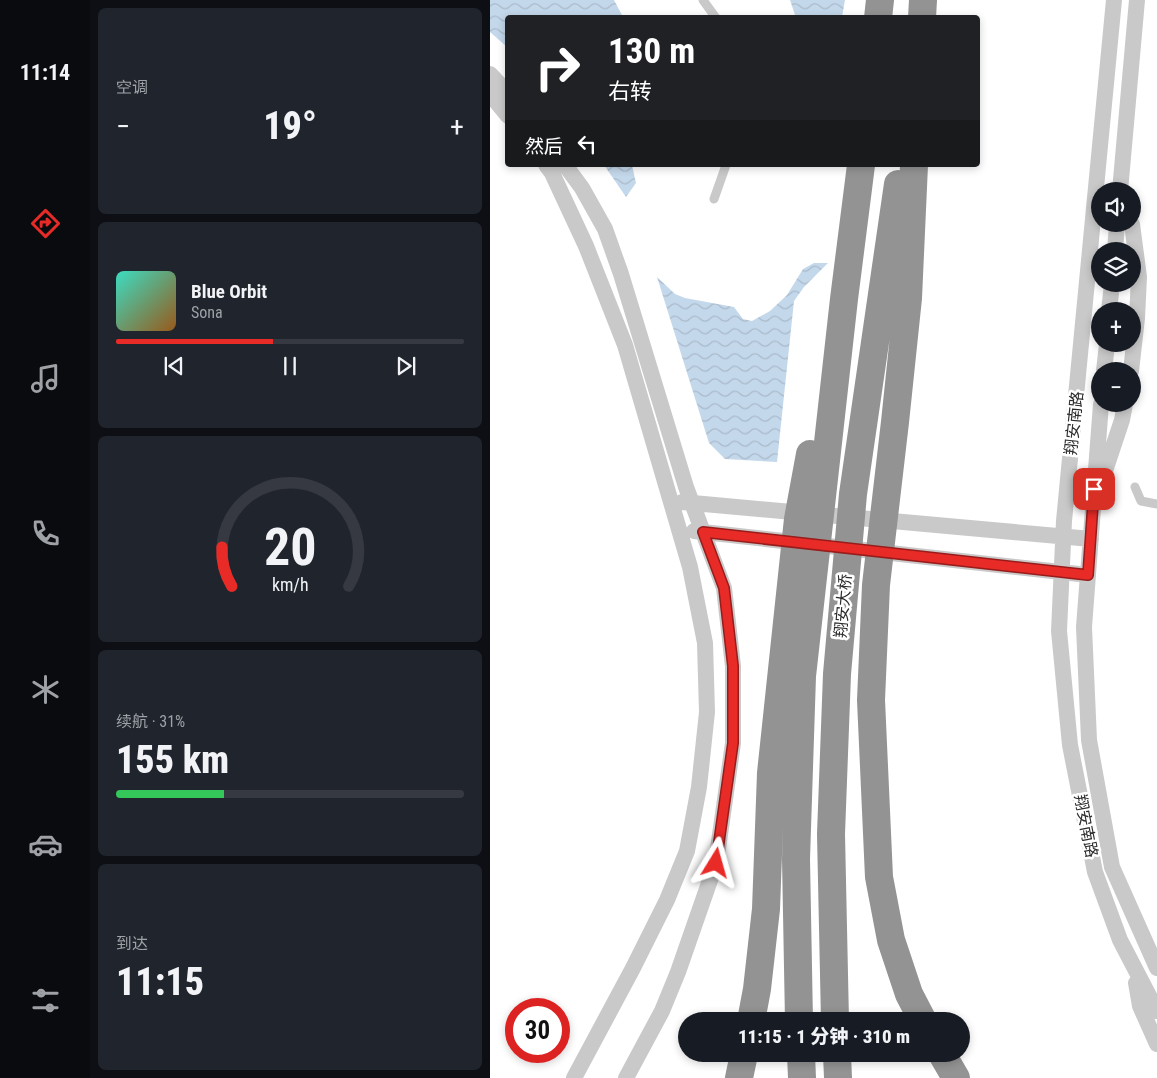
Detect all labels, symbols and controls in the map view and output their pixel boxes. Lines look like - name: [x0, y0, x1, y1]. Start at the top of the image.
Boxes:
- text: 130 m: [608, 31, 695, 72]
- icon: right: [525, 35, 590, 100]
- text: 11:14: [20, 60, 70, 85]
- text: 空调: [116, 78, 148, 97]
- text: 右转: [608, 79, 652, 104]
- text: 19°: [263, 104, 317, 148]
- text: −: [116, 110, 130, 143]
- text: +: [450, 110, 464, 143]
- icon: left: [573, 130, 601, 158]
- text: 然后: [525, 135, 563, 158]
- map controls: [1091, 182, 1141, 412]
- button: sound: [1091, 182, 1141, 232]
- icon: directions: [28, 206, 63, 241]
- button: layers: [1091, 242, 1141, 292]
- text: Blue Orbit: [191, 280, 267, 303]
- button: +: [1091, 302, 1141, 352]
- text: Sona: [191, 303, 223, 322]
- icon: previous: [160, 352, 188, 380]
- icon: pause: [276, 352, 304, 380]
- icon: next: [392, 352, 420, 380]
- icon: music: [28, 361, 63, 396]
- button: −: [1091, 362, 1141, 412]
- street label: 翔安南路: [1061, 390, 1087, 456]
- pin: [1073, 468, 1115, 510]
- icon: arrive: [1080, 475, 1108, 503]
- icon: phone: [28, 516, 63, 551]
- text: 20: [264, 517, 316, 578]
- street label: 翔安大桥: [831, 573, 855, 639]
- text: km/h: [272, 574, 308, 595]
- icon: climate: [28, 672, 63, 707]
- text: 续航 · 31%: [116, 712, 185, 731]
- text: 155 km: [116, 738, 229, 782]
- street label: 翔安南路: [1071, 793, 1101, 859]
- icon: car: [28, 827, 63, 862]
- position arrow: [689, 836, 741, 888]
- text: 到达: [116, 934, 148, 953]
- text: 11:15: [116, 960, 204, 1004]
- icon: filters: [28, 983, 63, 1018]
- speed limit sign: 30: [505, 998, 570, 1063]
- text: 11:15 · 1 分钟 · 310 m: [738, 1025, 910, 1048]

